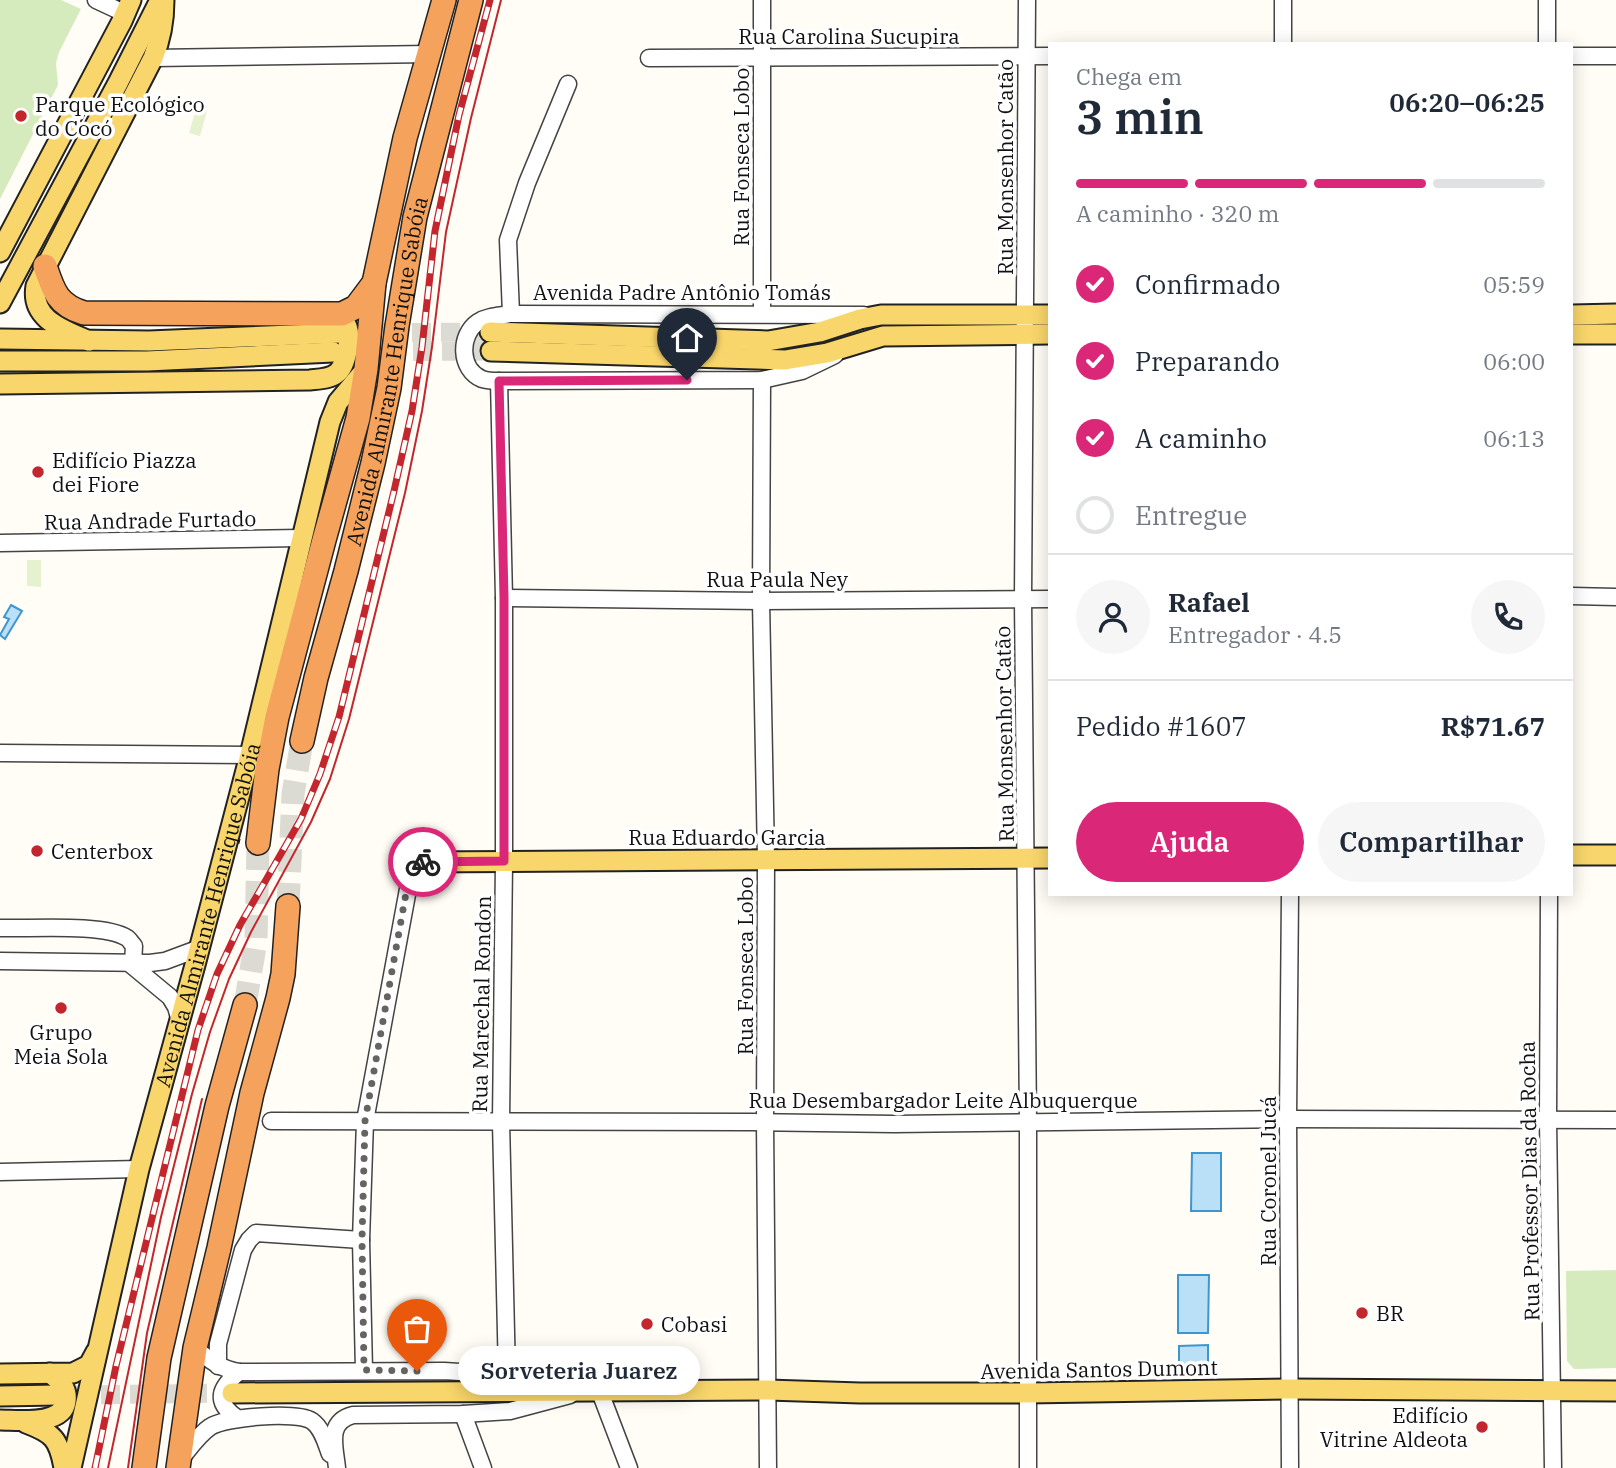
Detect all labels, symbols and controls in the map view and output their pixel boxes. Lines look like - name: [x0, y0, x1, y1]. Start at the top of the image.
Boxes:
- street label: Rua Carolina Sucupira: [738, 22, 960, 50]
- street label: Rua Monsenhor Catão: [991, 59, 1019, 275]
- text: Chega em: [1076, 61, 1182, 91]
- street label: Rua Fonseca Lobo: [727, 68, 755, 246]
- text: 06:20–06:25: [1389, 85, 1545, 119]
- text: 3 min: [1076, 87, 1204, 147]
- place label: Parque Ecológico do Cocó: [35, 90, 205, 142]
- marker: Parque Ecológico do Cocó: [13, 108, 29, 124]
- street label: Avenida Almirante Henrique Sabóia: [339, 193, 434, 549]
- text: A caminho · 320 m: [1076, 198, 1279, 228]
- icon: check: [1076, 265, 1114, 303]
- text: Confirmado: [1135, 267, 1280, 301]
- text: 05:59: [1483, 269, 1545, 299]
- street label: Avenida Padre Antônio Tomás: [533, 278, 831, 306]
- pin: [657, 308, 717, 380]
- icon: home: [668, 319, 706, 357]
- icon: check: [1076, 342, 1114, 380]
- text: Preparando: [1135, 344, 1280, 378]
- text: 06:00: [1483, 346, 1545, 376]
- icon: check: [1076, 419, 1114, 457]
- text: A caminho: [1135, 421, 1267, 455]
- text: 06:13: [1483, 423, 1545, 453]
- place label: Edifício Piazza dei Fiore: [52, 446, 197, 498]
- marker: Edifício Piazza dei Fiore: [30, 464, 46, 480]
- text: Entregue: [1135, 498, 1247, 532]
- street label: Rua Andrade Furtado: [44, 504, 256, 536]
- street label: Rua Paula Ney: [706, 565, 849, 593]
- button: person: [1076, 580, 1150, 654]
- button: phone: [1471, 580, 1545, 654]
- text: Rafael: [1168, 585, 1250, 619]
- text: Entregador · 4.5: [1168, 619, 1342, 649]
- street label: Rua Monsenhor Catão: [988, 626, 1020, 842]
- text: Pedido #1607: [1076, 709, 1247, 743]
- text: R$71.67: [1441, 709, 1545, 743]
- street label: Avenida Almirante Henrique Sabóia: [148, 740, 267, 1090]
- button: Ajuda: [1076, 802, 1304, 882]
- button: Compartilhar: [1318, 802, 1545, 882]
- street label: Rua Eduardo Garcia: [628, 823, 826, 851]
- courier: [388, 827, 458, 897]
- place label: Centerbox: [51, 837, 153, 865]
- marker: Centerbox: [29, 843, 45, 859]
- icon: bike: [404, 843, 442, 881]
- street label: Rua Fonseca Lobo: [731, 877, 759, 1055]
- street label: Rua Marechal Rondon: [465, 895, 497, 1113]
- marker: Grupo Meia Sola: [53, 1000, 69, 1016]
- place label: Grupo Meia Sola: [14, 1018, 108, 1070]
- street label: Rua Professor Dias da Rocha: [1513, 1041, 1545, 1321]
- street label: Rua Desembargador Leite Albuquerque: [749, 1086, 1137, 1114]
- street label: Rua Coronel Jucá: [1254, 1096, 1282, 1266]
- pin: [387, 1299, 447, 1371]
- place label: BR: [1376, 1299, 1404, 1327]
- marker: BR: [1354, 1305, 1370, 1321]
- icon: bag: [398, 1310, 436, 1348]
- place label: Cobasi: [661, 1310, 727, 1338]
- marker: Cobasi: [639, 1316, 655, 1332]
- callout: Sorveteria Juarez: [459, 1346, 700, 1396]
- street label: Avenida Santos Dumont: [980, 1353, 1218, 1385]
- text: Sorveteria Juarez: [481, 1355, 677, 1385]
- place label: Edifício Vitrine Aldeota: [1320, 1401, 1468, 1453]
- marker: Edifício Vitrine Aldeota: [1474, 1419, 1490, 1435]

